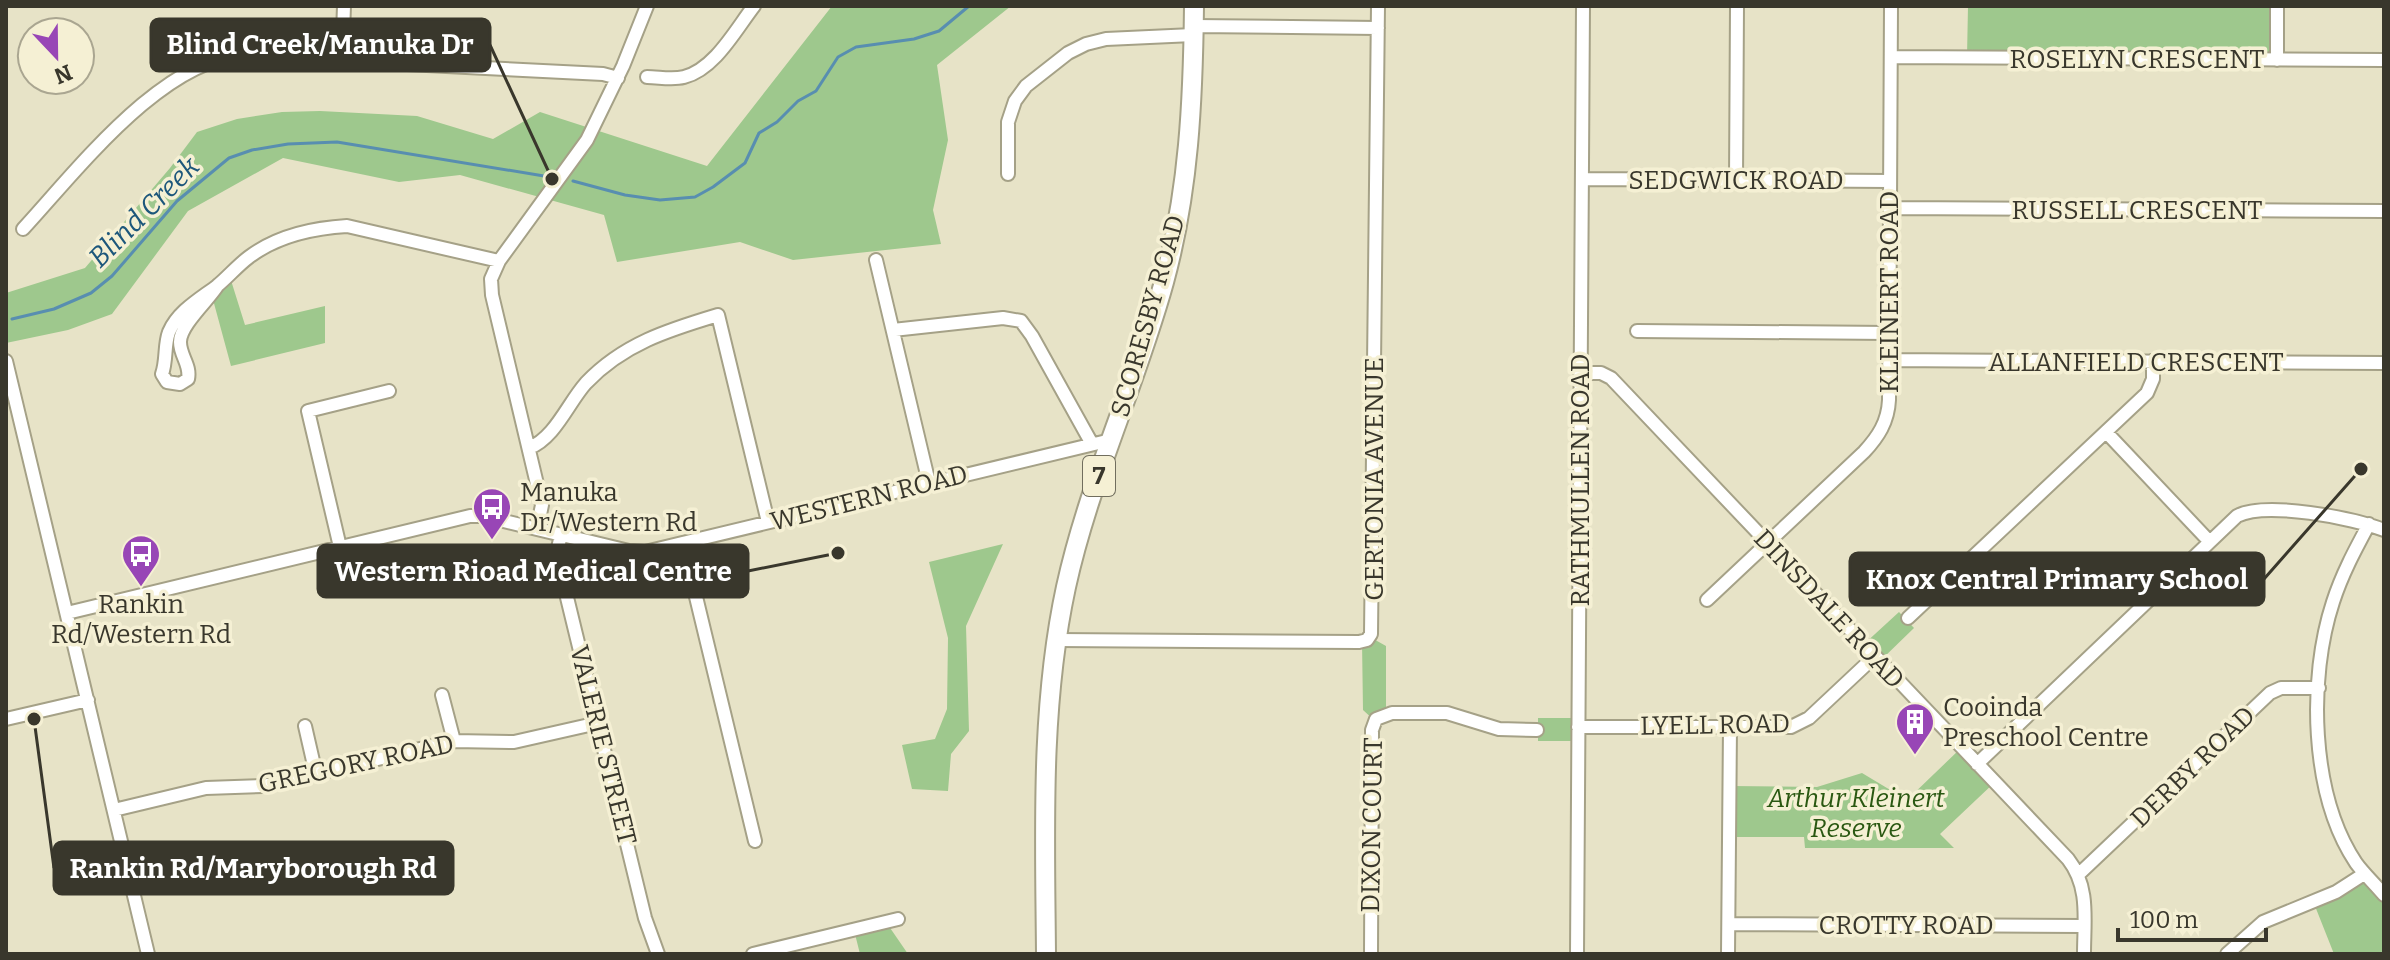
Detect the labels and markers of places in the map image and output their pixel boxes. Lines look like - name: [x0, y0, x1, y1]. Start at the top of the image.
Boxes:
- callout: Blind Creek/Manuka Dr: [151, 19, 490, 71]
- place label: Manuka Dr/Western Rd: [520, 477, 697, 538]
- bus stop icon: Manuka Dr/Western Rd: [471, 486, 513, 541]
- bus stop icon: Rankin Rd/Western Rd: [120, 533, 162, 588]
- callout: Western Rioad Medical Centre: [318, 545, 748, 597]
- callout: Knox Central Primary School: [1850, 553, 2264, 605]
- place label: Rankin Rd/Western Rd: [51, 589, 231, 650]
- place label: Cooinda Preschool Centre: [1943, 692, 2149, 753]
- building icon: Cooinda Preschool Centre: [1894, 701, 1936, 756]
- callout: Rankin Rd/Maryborough Rd: [54, 842, 453, 894]

